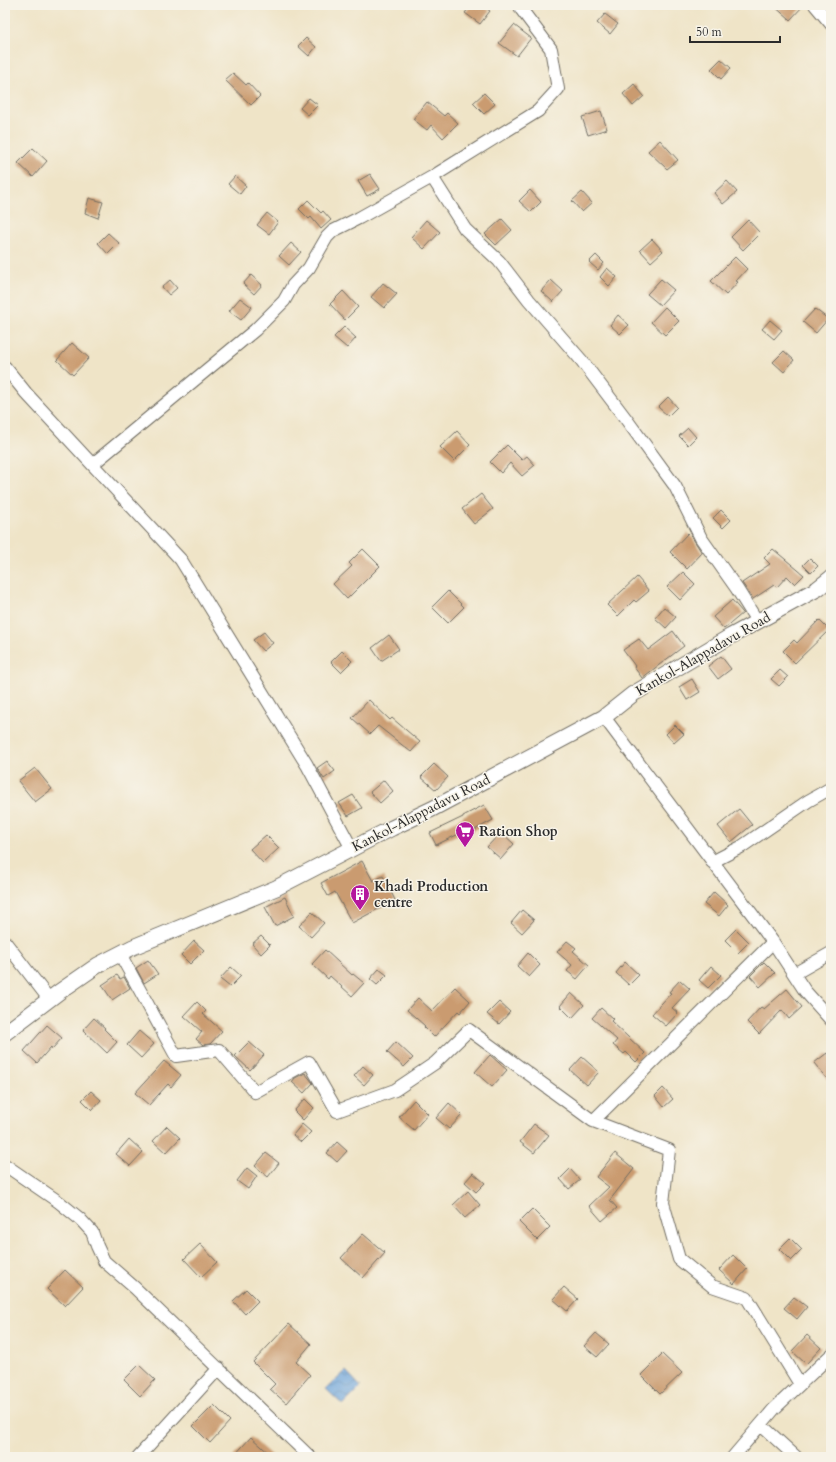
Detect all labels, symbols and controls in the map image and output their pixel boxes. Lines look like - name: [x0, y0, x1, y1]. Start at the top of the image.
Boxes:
- scale bar: [690, 18, 780, 44]
- text: 50 m: [696, 24, 723, 40]
- street label: Kankol-Alappadavu Road: [632, 607, 774, 700]
- street label: Kankol-Alappadavu Road: [349, 770, 494, 856]
- supermarket icon: Ration Shop: [454, 820, 476, 848]
- place label: Ration Shop: [479, 822, 558, 841]
- place label: Khadi Production centre: [374, 877, 488, 912]
- building icon: Khadi Production centre: [349, 883, 371, 911]

